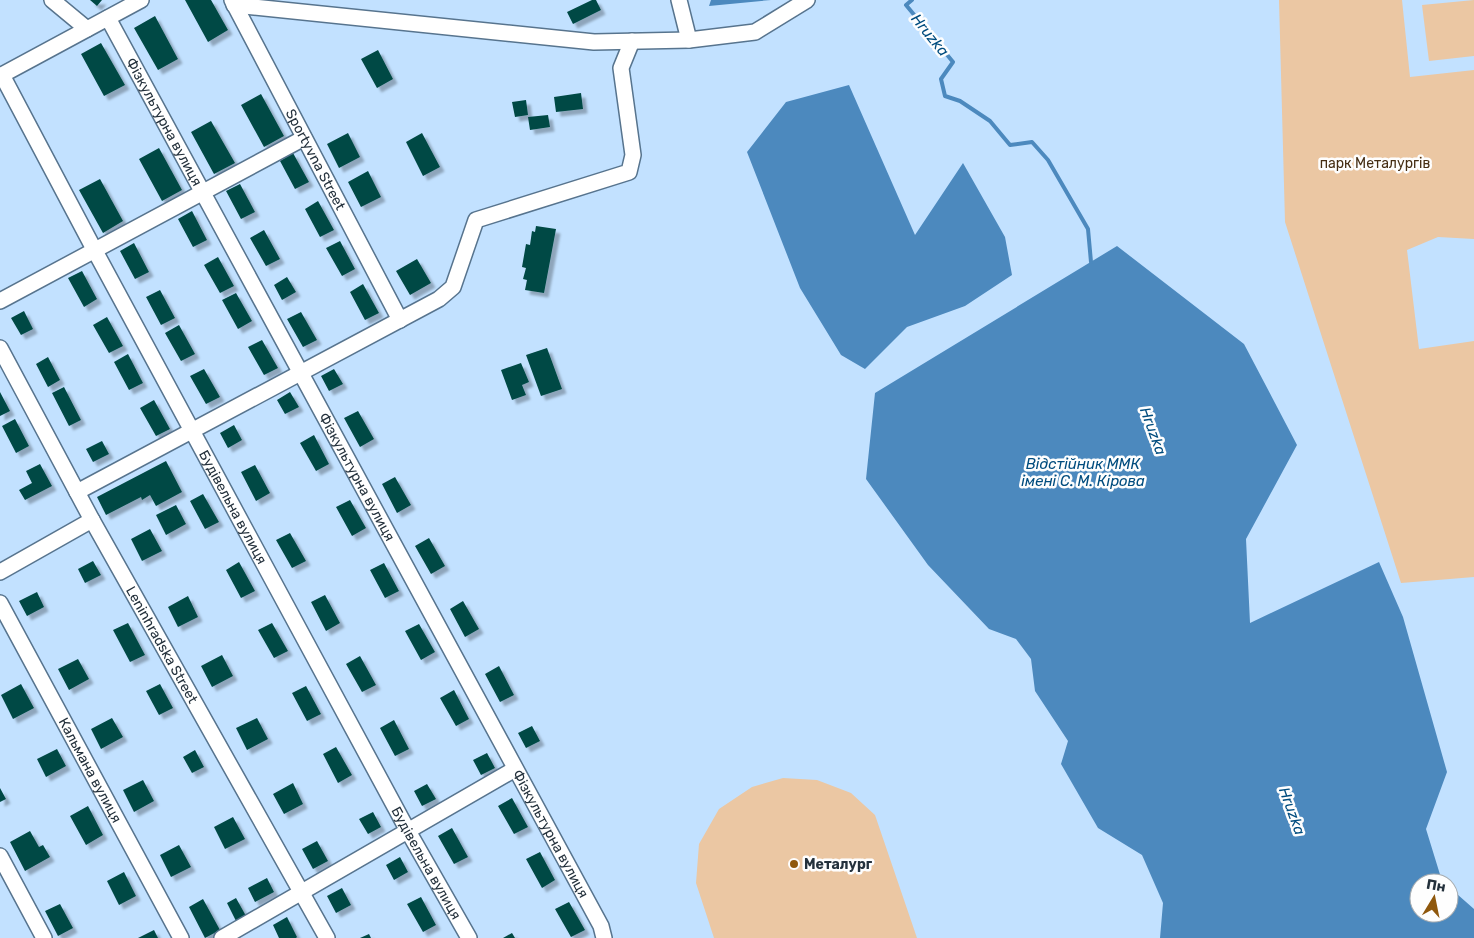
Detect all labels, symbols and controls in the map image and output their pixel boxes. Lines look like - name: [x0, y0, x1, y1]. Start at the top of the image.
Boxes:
- water label: Hruzka: [907, 10, 953, 60]
- street label: Фiзкультурна вулиця: [122, 55, 206, 189]
- street label: Sportyvna Street: [282, 106, 349, 213]
- park label: парк Металургів: [1320, 155, 1430, 172]
- water label: Hruzka: [1136, 405, 1170, 458]
- street label: Фiзкультурна вулиця: [315, 410, 398, 544]
- street label: Будівельна вулиця: [195, 447, 270, 567]
- water label: Відстійник ММК імені С. М. Кірова: [1021, 455, 1145, 490]
- street label: Leninhradska Street: [122, 583, 202, 707]
- street label: Кальмана вулиця: [55, 715, 125, 826]
- street label: Фiзкультурна вулиця: [509, 767, 592, 901]
- water label: Hruzka: [1275, 785, 1309, 838]
- street label: Будівельна вулиця: [387, 804, 465, 923]
- place label: Металург: [804, 856, 873, 873]
- marker: Металург: [788, 858, 800, 870]
- north arrow: [1409, 873, 1459, 923]
- text: Пн: [1425, 876, 1447, 896]

